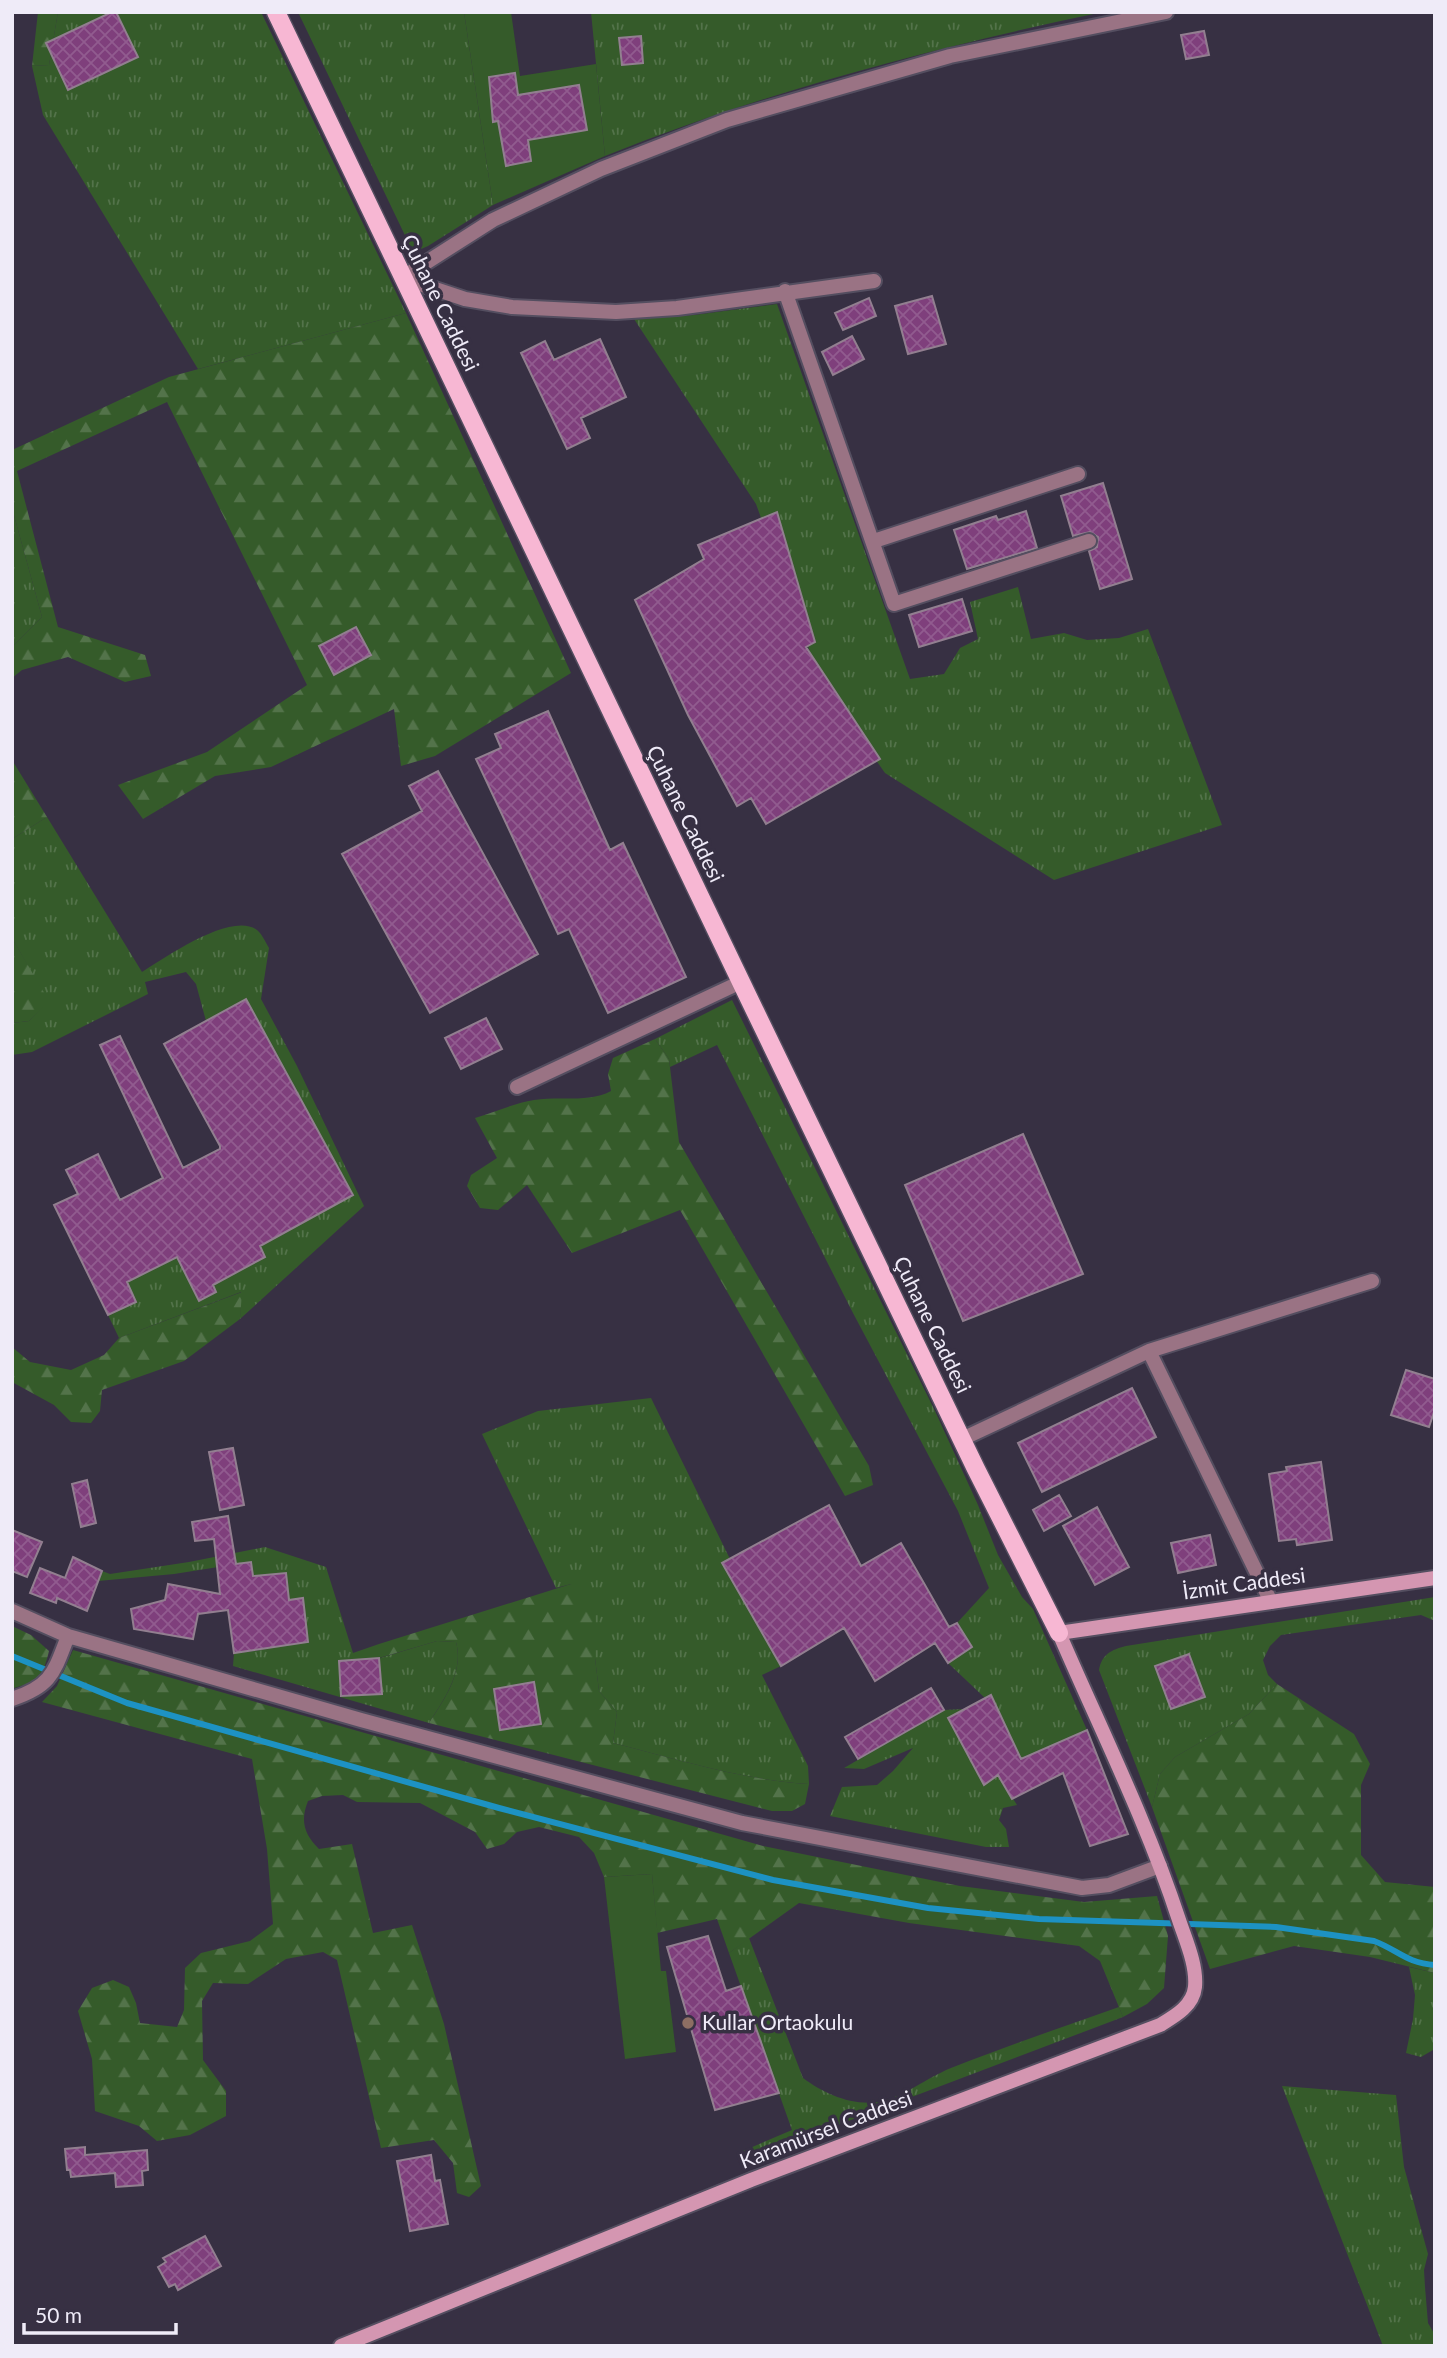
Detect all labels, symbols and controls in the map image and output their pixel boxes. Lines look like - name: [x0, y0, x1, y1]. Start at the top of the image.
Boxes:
- street label: Çuhane Caddesi: [397, 230, 485, 375]
- street label: Çuhane Caddesi: [642, 741, 730, 886]
- street label: Çuhane Caddesi: [889, 1252, 977, 1397]
- street label: İzmit Caddesi: [1181, 1562, 1307, 1603]
- place label: Kullar Ortaokulu: [702, 2009, 853, 2034]
- marker: Kullar Ortaokulu: [680, 2015, 696, 2031]
- street label: Karamürsel Caddesi: [736, 2084, 915, 2173]
- scale bar: [24, 2292, 177, 2336]
- text: 50 m: [35, 2302, 82, 2327]

